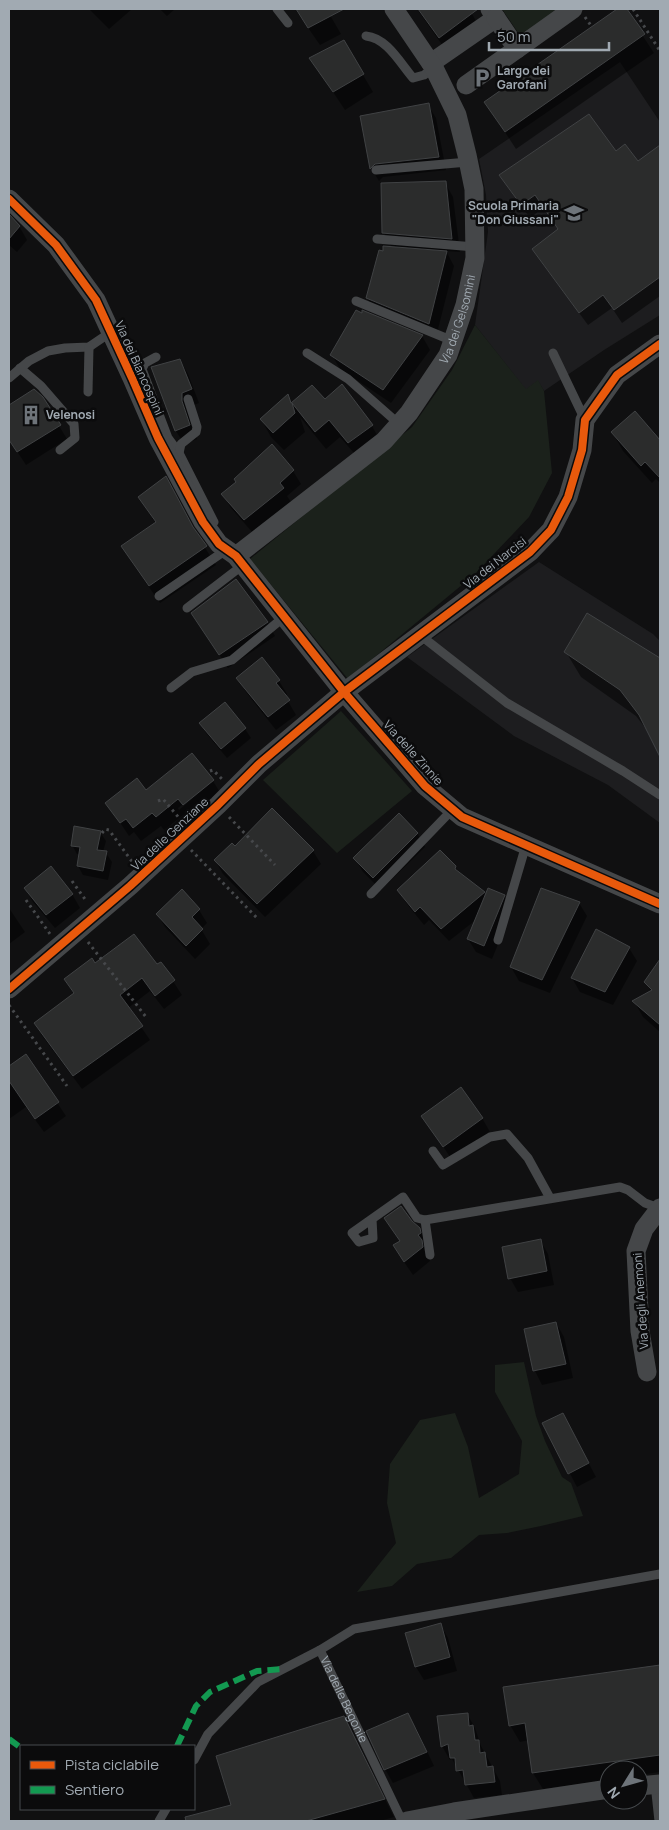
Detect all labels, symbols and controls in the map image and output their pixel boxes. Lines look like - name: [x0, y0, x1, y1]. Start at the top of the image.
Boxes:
- scale bar: [489, 20, 609, 52]
- text: 50 m: [497, 26, 531, 47]
- place label: Largo dei Garofani: [497, 62, 550, 93]
- parking icon: Largo dei Garofani: [471, 67, 493, 89]
- place label: Scuola Primaria "Don Giussani": [468, 197, 559, 228]
- school or university icon: Scuola Primaria "Don Giussani": [563, 202, 585, 224]
- street label: Via dei Gelsomini: [435, 273, 479, 367]
- street label: Via dei Biancospini: [111, 318, 168, 418]
- building icon: Velenosi: [20, 404, 42, 426]
- place label: Velenosi: [46, 406, 95, 423]
- street label: Via dei Narcisi: [460, 533, 530, 593]
- street label: Via delle Zinnie: [380, 716, 447, 789]
- street label: Via delle Genziane: [127, 793, 212, 874]
- street label: Via degli Anemoni: [629, 1252, 652, 1350]
- street label: Via delle Begonie: [316, 1653, 372, 1745]
- legend: [20, 1745, 195, 1810]
- text: Pista ciclabile: [65, 1754, 159, 1775]
- north arrow: [599, 1760, 649, 1810]
- text: Sentiero: [65, 1779, 124, 1800]
- text: N: [603, 1783, 624, 1803]

